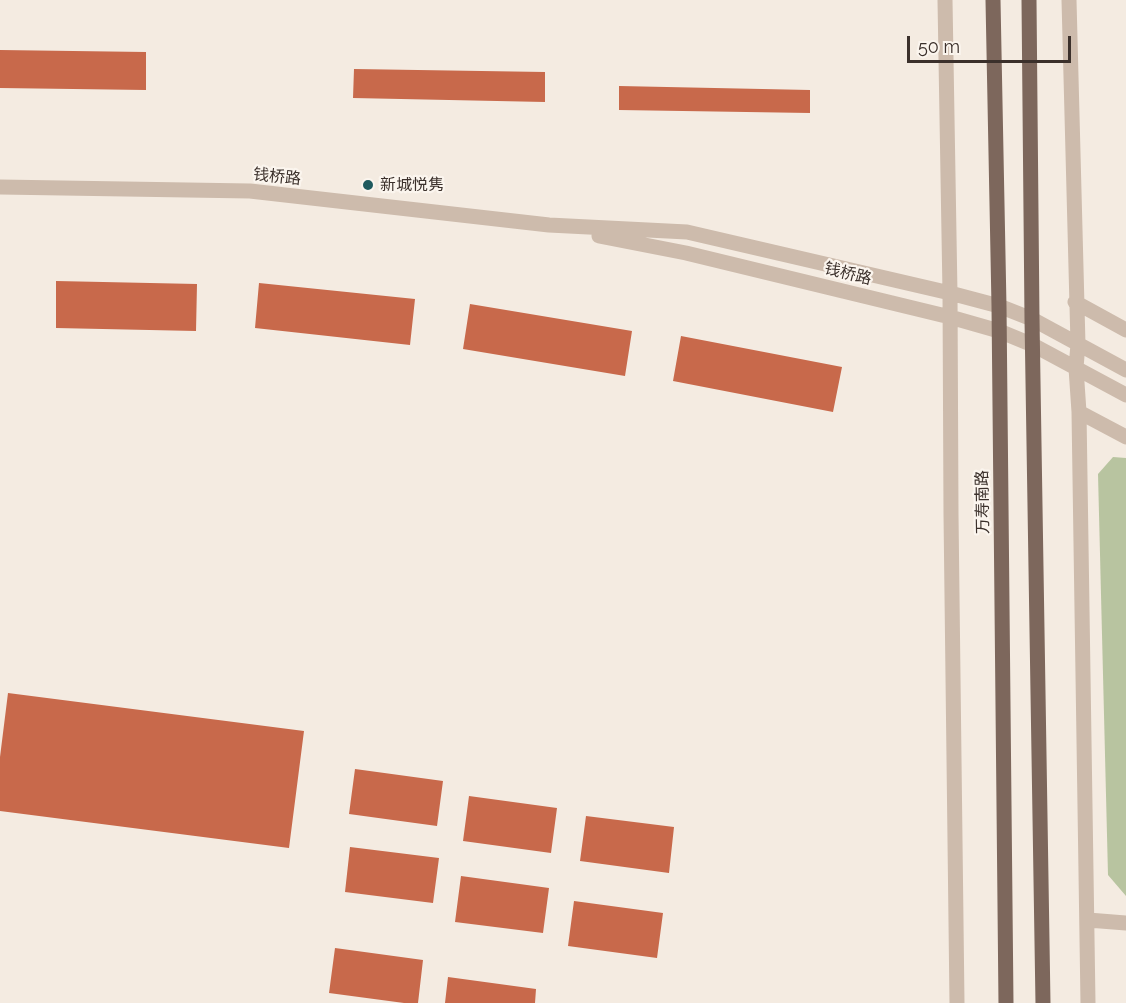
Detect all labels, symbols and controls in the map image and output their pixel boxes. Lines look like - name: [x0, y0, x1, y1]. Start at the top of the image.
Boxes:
- scale bar: [910, 24, 1074, 62]
- text: 50 m: [918, 36, 960, 57]
- street label: 钱桥路: [252, 165, 302, 189]
- place label: 新城悦隽: [380, 175, 444, 195]
- marker: 新城悦隽: [361, 178, 375, 192]
- street label: 钱桥路: [822, 259, 874, 289]
- street label: 万寿南路: [973, 470, 993, 534]

